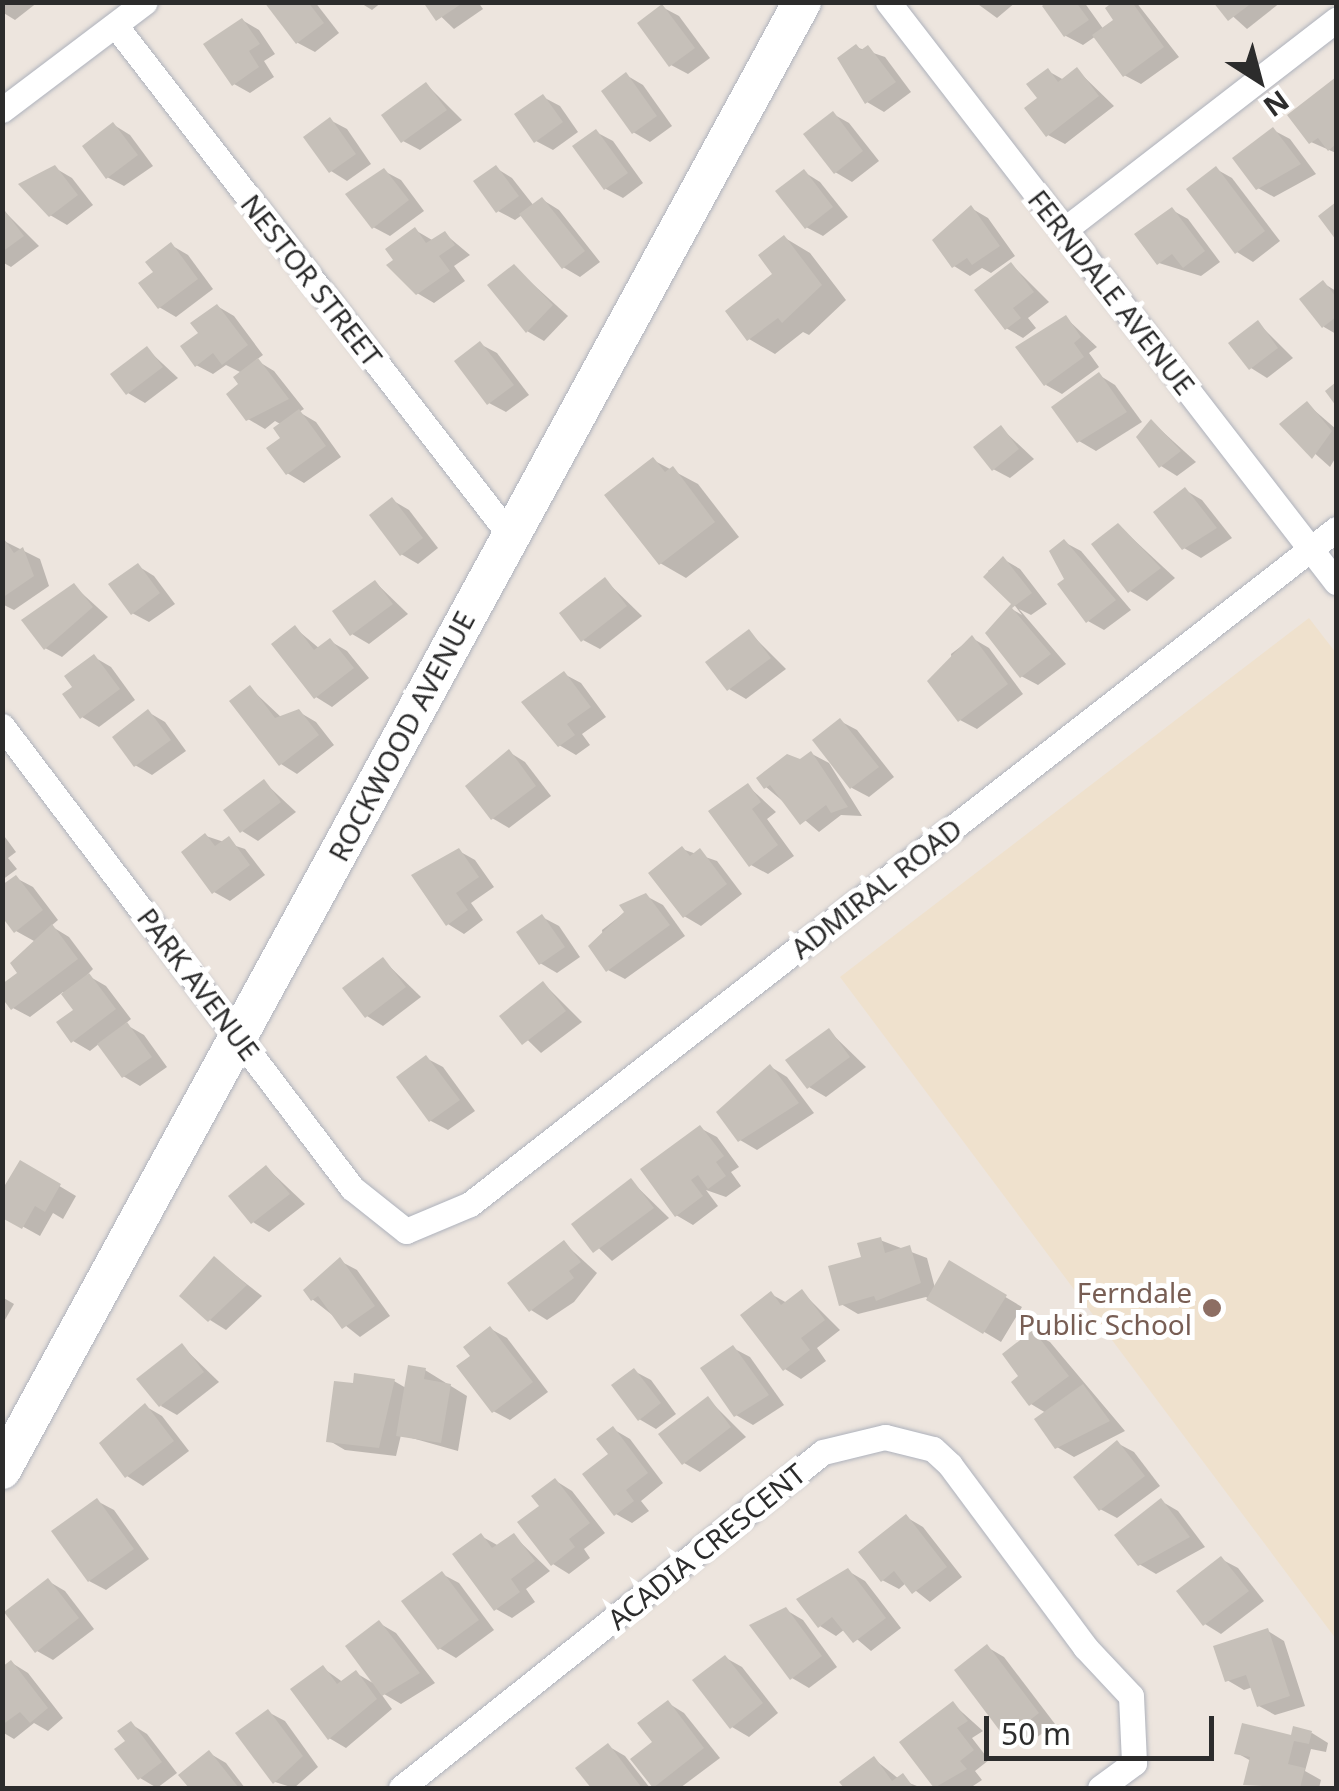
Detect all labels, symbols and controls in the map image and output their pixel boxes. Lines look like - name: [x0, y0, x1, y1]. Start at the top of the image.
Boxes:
- north arrow: [1209, 30, 1309, 130]
- text: N: [1256, 82, 1297, 126]
- street label: FERNDALE AVENUE: [1022, 183, 1202, 401]
- street label: NESTOR STREET: [234, 187, 390, 373]
- street label: ROCKWOOD AVENUE: [321, 605, 481, 867]
- street label: ADMIRAL ROAD: [784, 811, 968, 965]
- street label: PARK AVENUE: [131, 901, 267, 1067]
- place label: Ferndale Public School: [1018, 1275, 1192, 1341]
- marker: Ferndale Public School: [1201, 1297, 1223, 1319]
- street label: ACADIA CRESCENT: [601, 1456, 811, 1636]
- scale bar: [989, 1696, 1219, 1758]
- text: 50 m: [1001, 1713, 1071, 1754]

